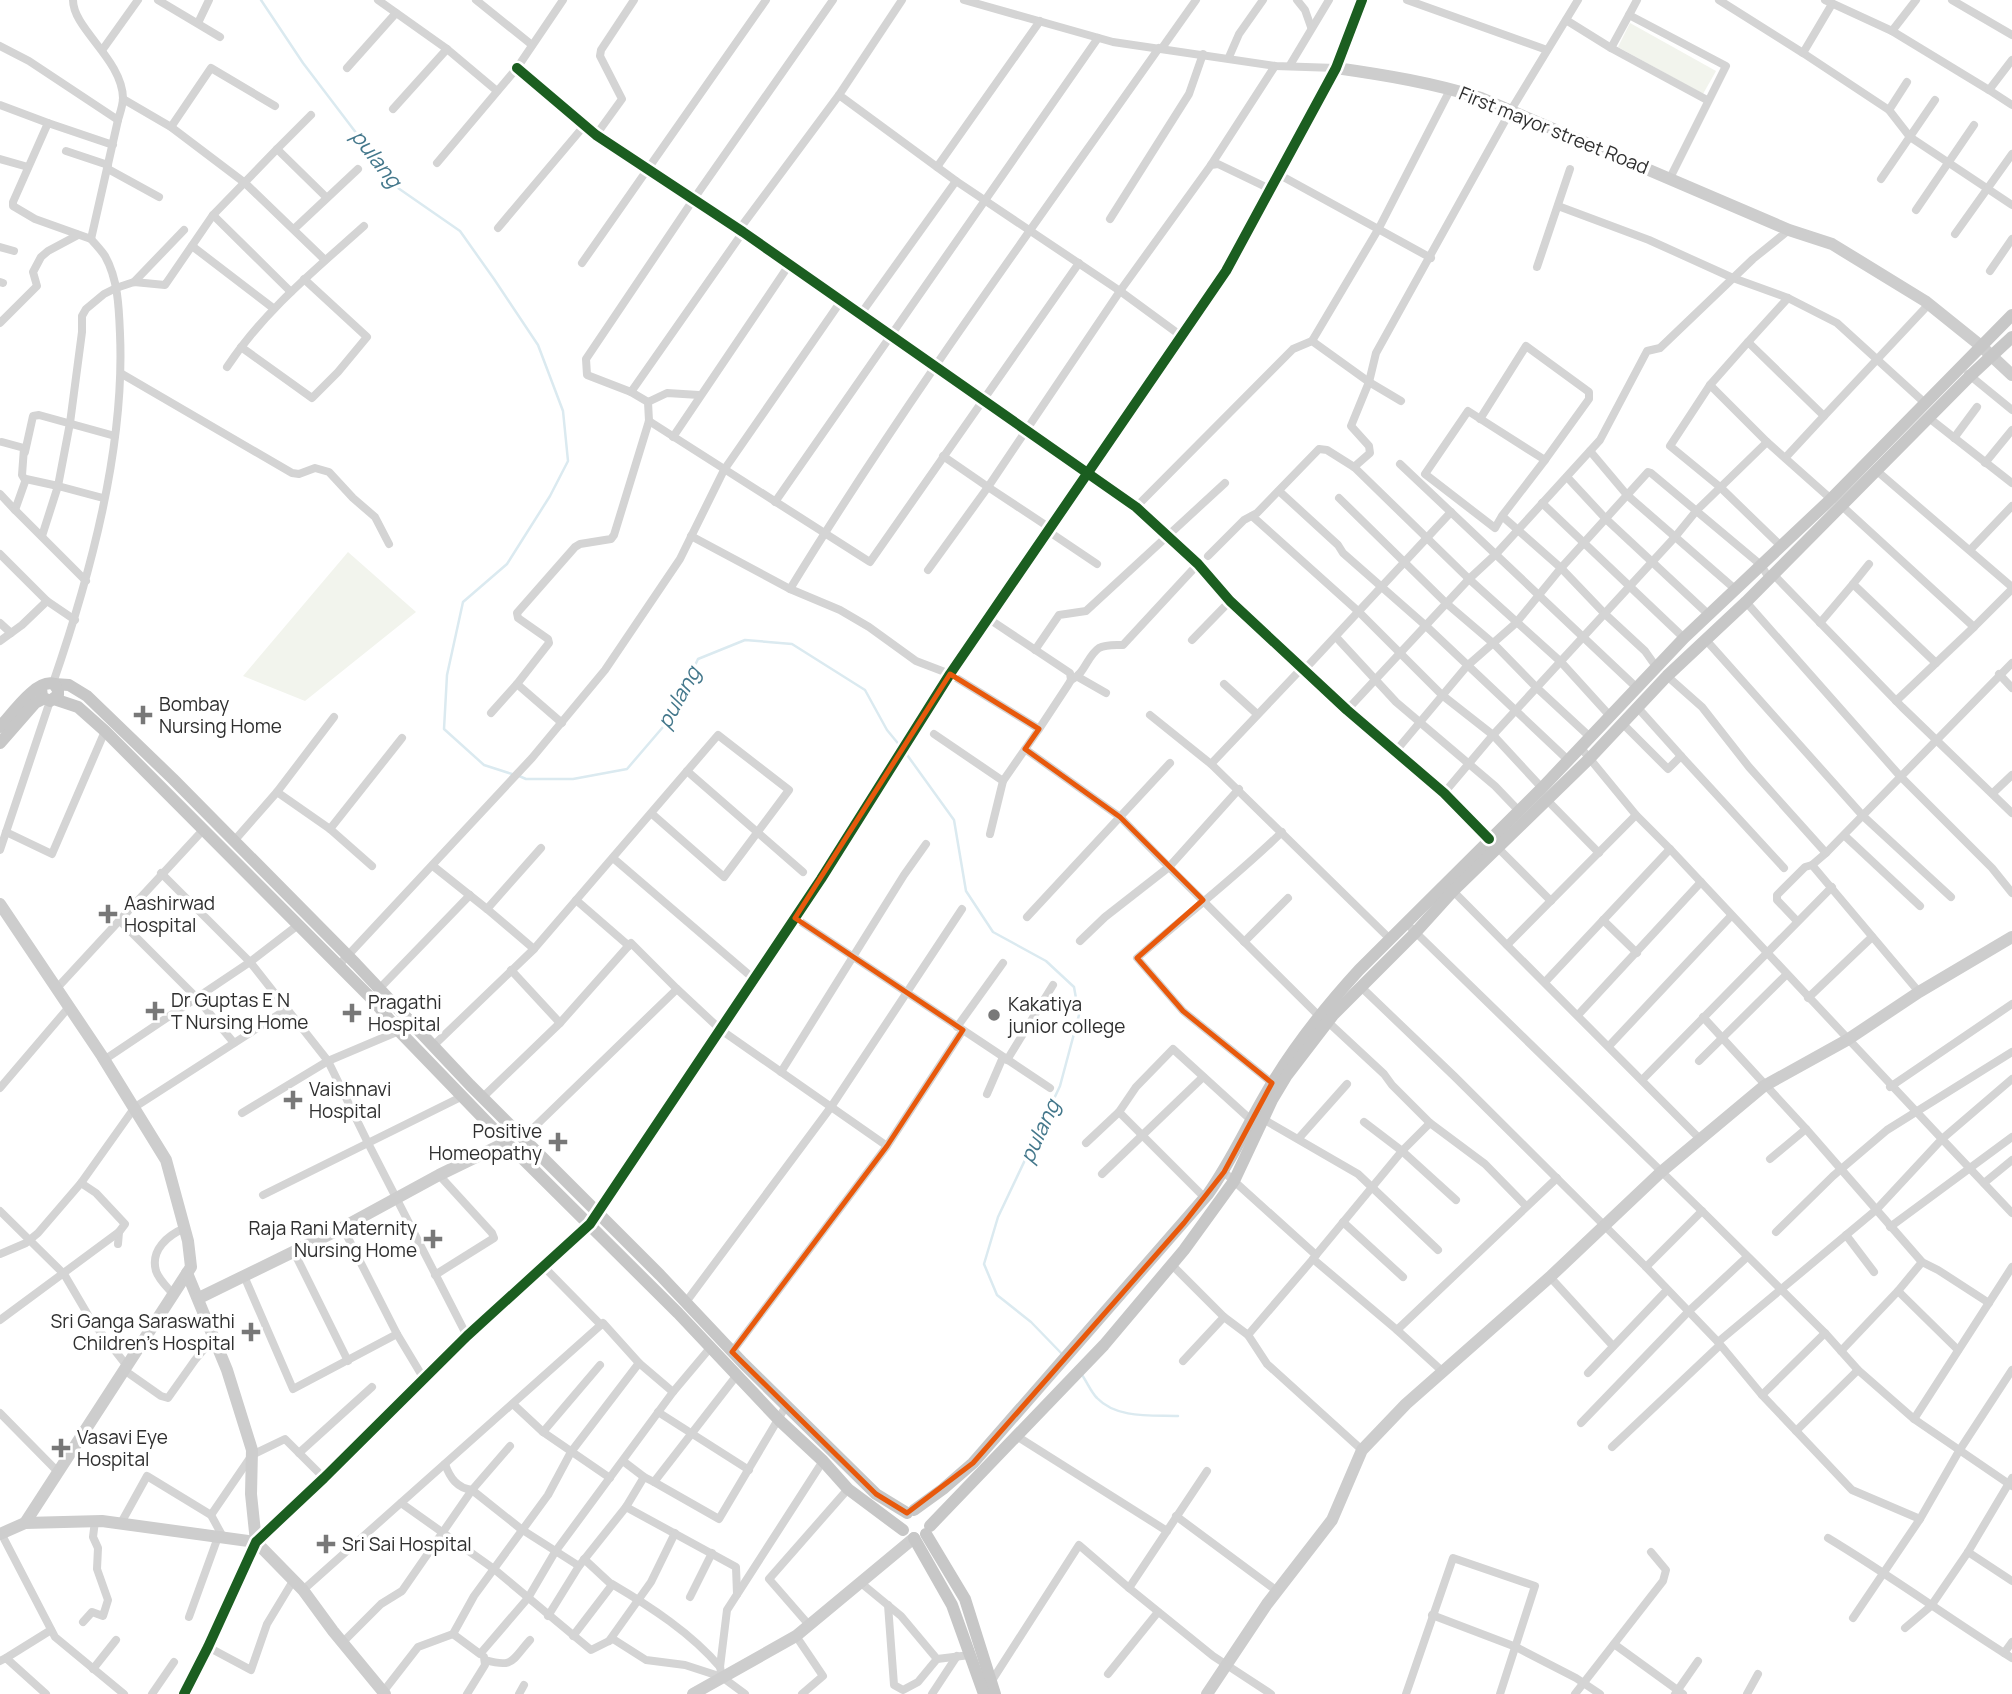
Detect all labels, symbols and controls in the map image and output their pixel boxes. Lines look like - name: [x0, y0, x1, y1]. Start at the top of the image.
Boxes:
- street label: First mayor street Road: [1455, 80, 1653, 180]
- water label: pulang: [346, 123, 409, 194]
- water label: pulang: [650, 660, 707, 733]
- place label: Bombay Nursing Home: [159, 691, 282, 739]
- marker: Bombay Nursing Home: [133, 705, 153, 725]
- place label: Aashirwad Hospital: [124, 890, 215, 938]
- marker: Aashirwad Hospital: [98, 904, 118, 924]
- place label: Dr Guptas E N T Nursing Home: [171, 987, 308, 1035]
- place label: Pragathi Hospital: [368, 989, 442, 1037]
- place label: Kakatiya junior college: [1007, 991, 1125, 1039]
- marker: Dr Guptas E N T Nursing Home: [145, 1001, 165, 1021]
- marker: Pragathi Hospital: [342, 1003, 362, 1023]
- marker: Kakatiya junior college: [986, 1007, 1002, 1023]
- place label: Vaishnavi Hospital: [309, 1076, 391, 1124]
- marker: Vaishnavi Hospital: [283, 1090, 303, 1110]
- water label: pulang: [1012, 1094, 1066, 1167]
- place label: Positive Homeopathy: [429, 1118, 542, 1166]
- marker: Positive Homeopathy: [548, 1132, 568, 1152]
- place label: Raja Rani Maternity Nursing Home: [249, 1215, 417, 1263]
- marker: Raja Rani Maternity Nursing Home: [423, 1229, 443, 1249]
- place label: Sri Ganga Saraswathi Children's Hospital: [51, 1308, 235, 1356]
- marker: Sri Ganga Saraswathi Children's Hospital: [241, 1322, 261, 1342]
- place label: Vasavi Eye Hospital: [77, 1424, 168, 1472]
- marker: Vasavi Eye Hospital: [51, 1438, 71, 1458]
- place label: Sri Sai Hospital: [342, 1531, 472, 1557]
- marker: Sri Sai Hospital: [316, 1534, 336, 1554]

